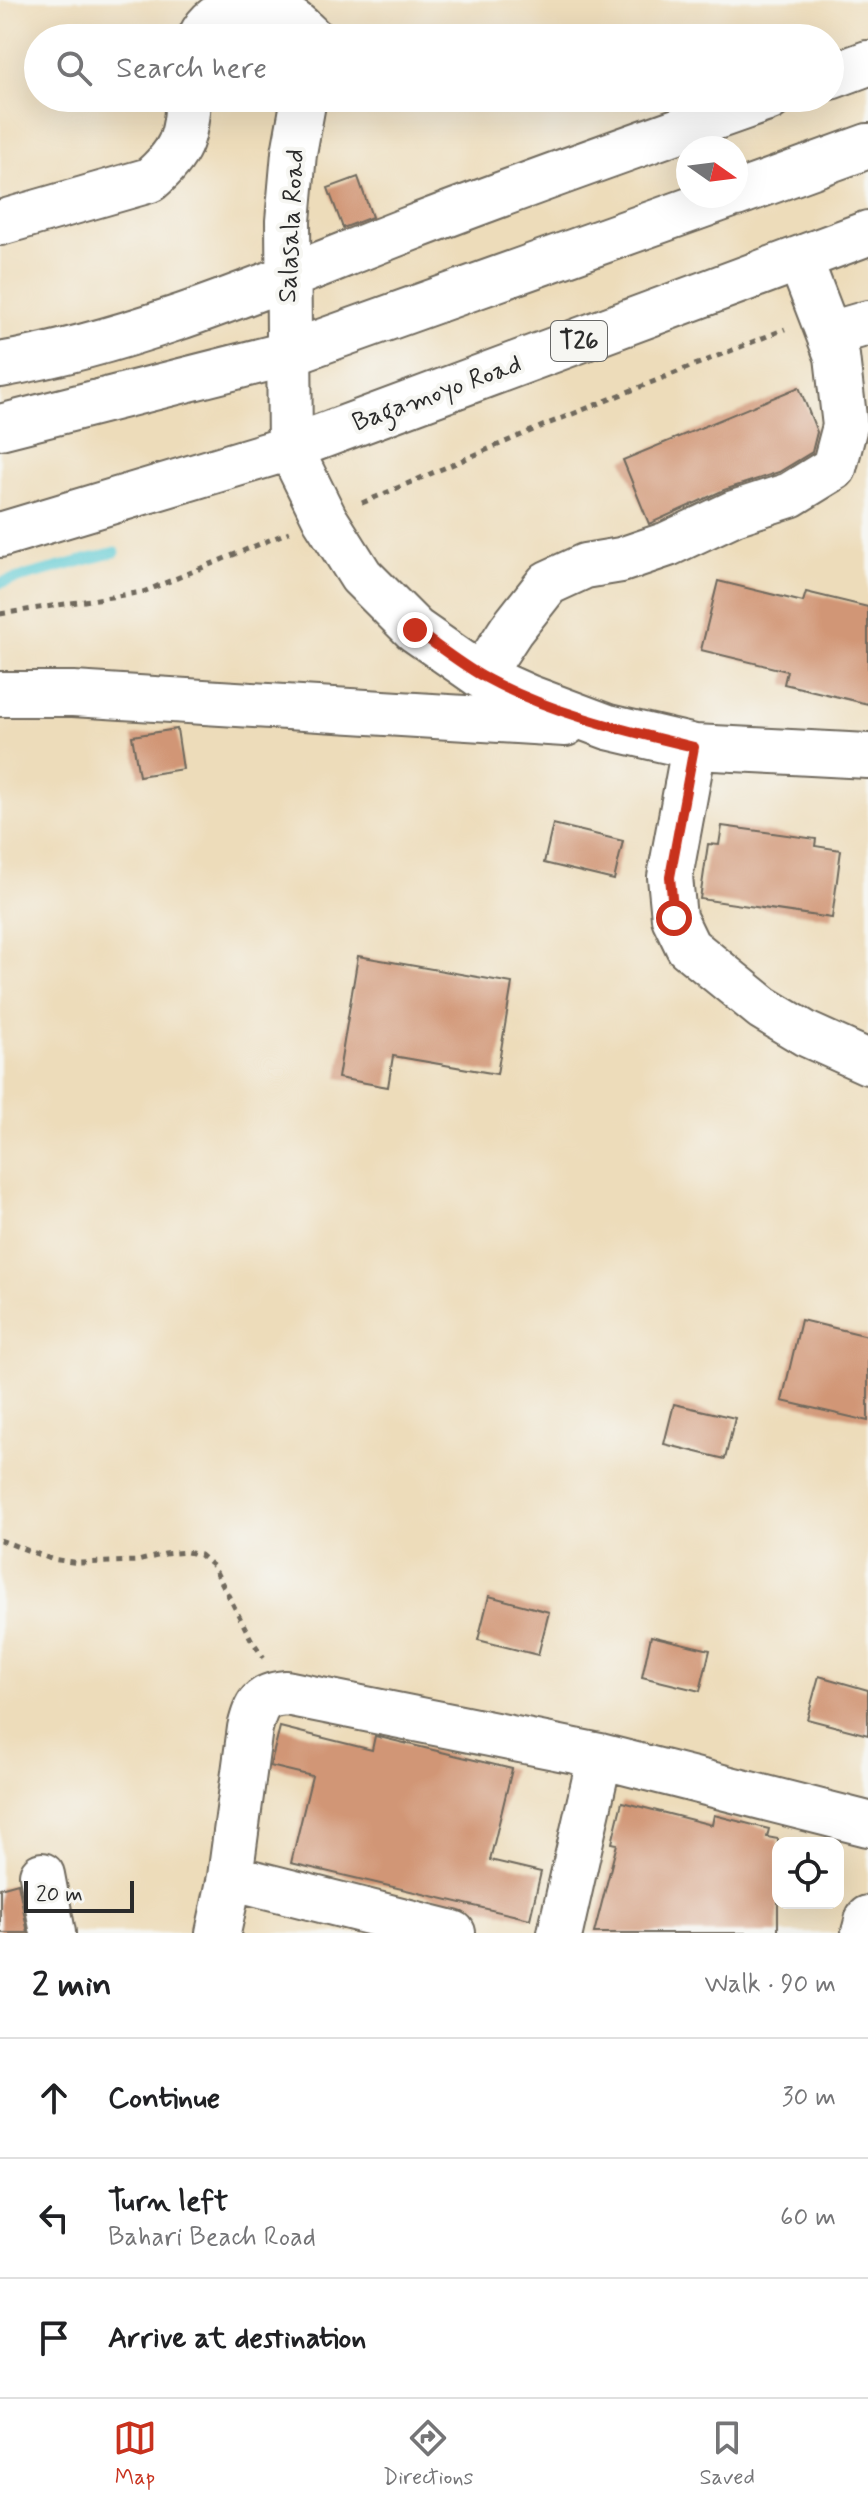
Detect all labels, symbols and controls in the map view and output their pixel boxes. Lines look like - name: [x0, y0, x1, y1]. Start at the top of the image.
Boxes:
- search box: [24, 24, 844, 112]
- icon: search: [52, 46, 96, 90]
- text: Search here: [116, 49, 267, 88]
- north arrow: [676, 136, 748, 208]
- street label: Salasala Road: [271, 148, 313, 304]
- road number: T26: [551, 321, 607, 361]
- street label: Bagamoyo Road: [348, 348, 527, 443]
- route end: [397, 612, 433, 648]
- route start: [656, 900, 692, 936]
- map controls: [772, 1837, 844, 1909]
- button: locate: [772, 1837, 844, 1909]
- scale bar: [24, 1877, 134, 1913]
- text: 20 m: [36, 1881, 83, 1909]
- text: 2 min: [32, 1963, 112, 2008]
- text: Walk · 90 m: [704, 1968, 836, 2002]
- icon: ahead: [32, 2076, 76, 2120]
- text: Continue: [108, 2079, 220, 2118]
- text: 30 m: [782, 2081, 836, 2115]
- text: Turn left: [108, 2182, 228, 2221]
- icon: left: [32, 2196, 76, 2240]
- text: 60 m: [780, 2201, 836, 2235]
- text: Bahari Beach Road: [108, 2221, 316, 2255]
- icon: arrive: [32, 2316, 76, 2360]
- text: Arrive at destination: [108, 2319, 366, 2358]
- tab: Map: [113, 2416, 157, 2492]
- tab: Directions: [383, 2416, 473, 2492]
- tab: Saved: [699, 2416, 755, 2492]

